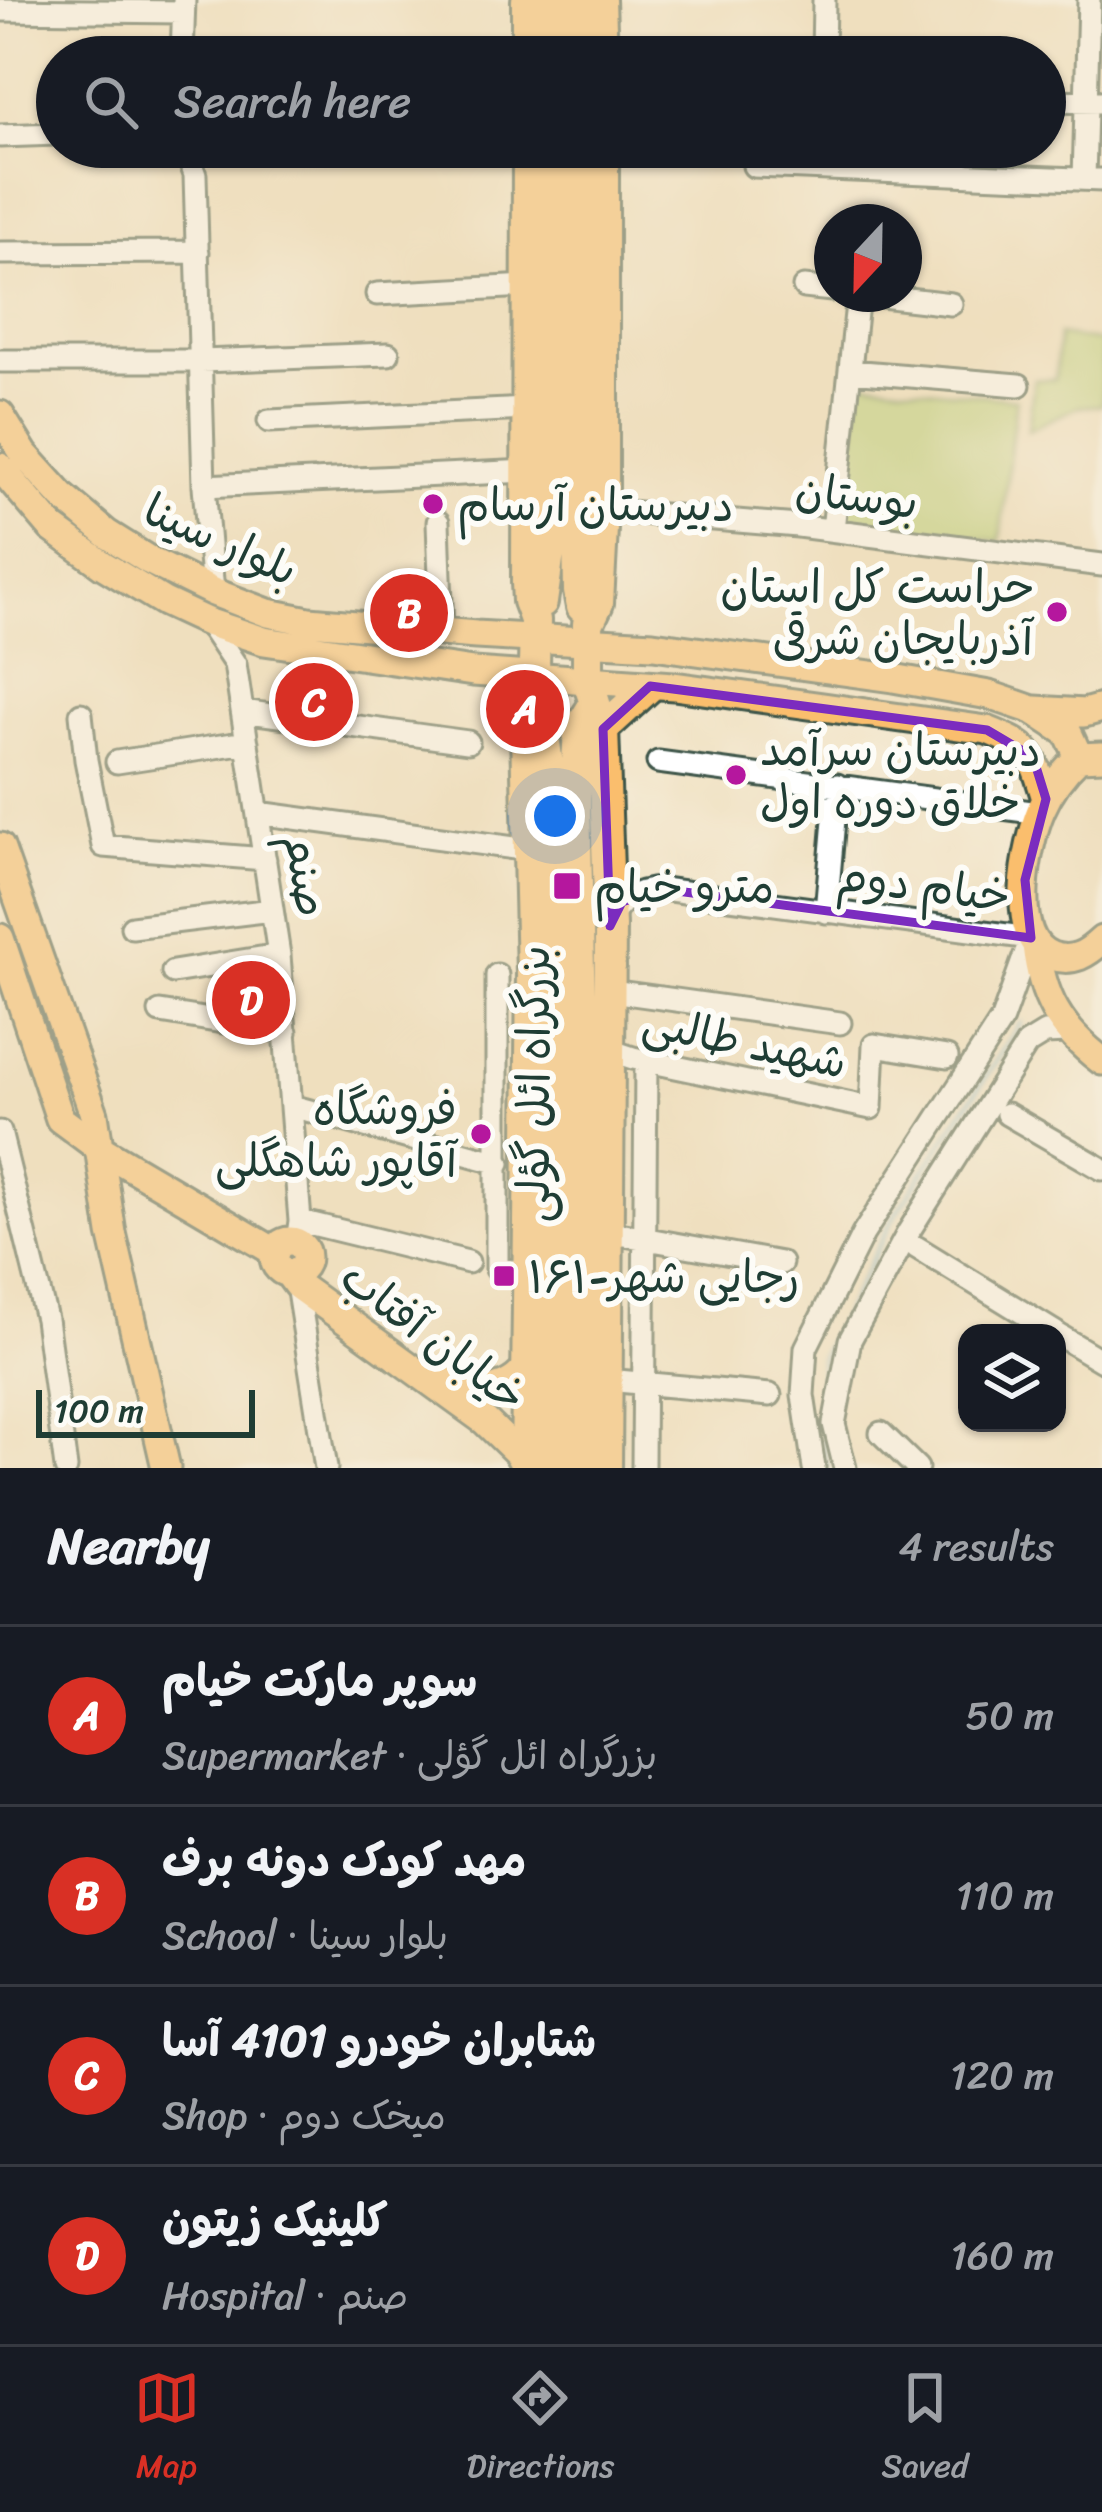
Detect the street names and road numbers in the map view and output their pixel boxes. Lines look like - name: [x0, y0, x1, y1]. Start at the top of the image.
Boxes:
- street label: بوستان: [791, 449, 923, 543]
- street label: بلوار سینا: [130, 470, 311, 609]
- street label: صنم: [260, 828, 352, 923]
- street label: خیام دوم: [833, 836, 1015, 936]
- street label: بزرگراه ائل گؤلی: [494, 945, 574, 1223]
- street label: شهید طالبی: [635, 981, 854, 1103]
- street label: خیابان آفتاب: [322, 1239, 545, 1434]

